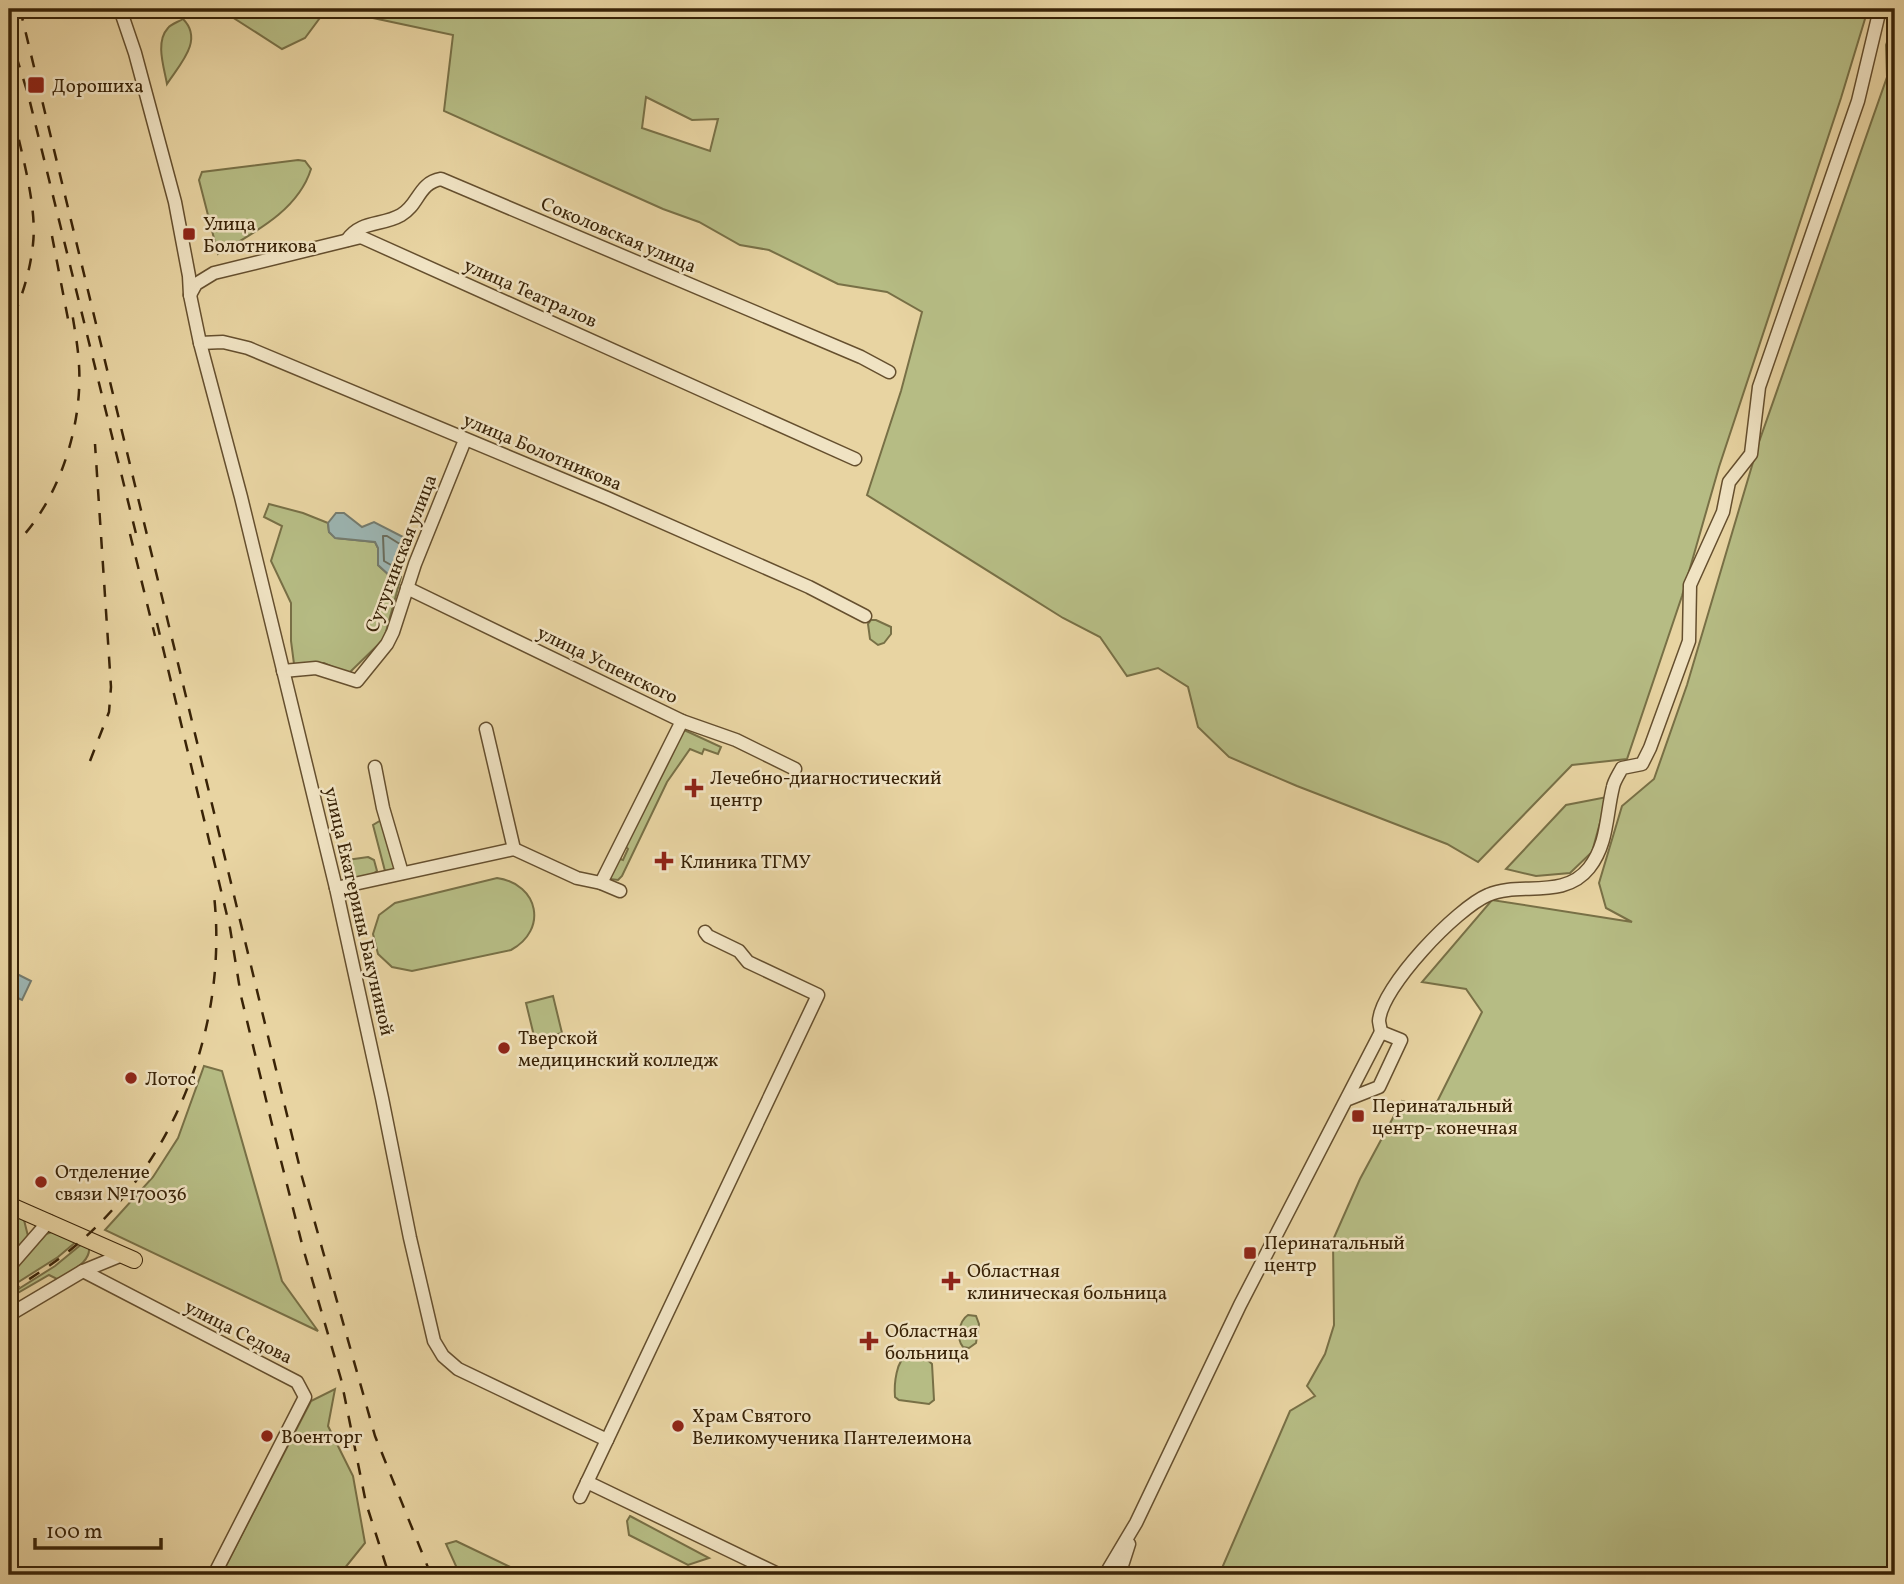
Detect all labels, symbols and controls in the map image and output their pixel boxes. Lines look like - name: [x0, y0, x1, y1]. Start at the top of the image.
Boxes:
- place label: Дорошиха: [52, 74, 144, 100]
- marker: Дорошиха: [26, 75, 46, 95]
- street label: Соколовская улица: [536, 191, 700, 280]
- place label: Улица Болотникова: [203, 212, 317, 260]
- marker: Улица Болотникова: [181, 226, 197, 242]
- street label: улица Театралов: [459, 253, 601, 335]
- street label: улица Болотникова: [459, 408, 626, 498]
- street label: Сутугинская улица: [360, 471, 444, 637]
- street label: улица Успенского: [532, 620, 682, 711]
- place label: Лечебно-диагностический центр: [710, 766, 942, 814]
- marker: Лечебно-диагностический центр: [684, 778, 704, 798]
- street label: улица Екатерины Бакуниной: [317, 785, 399, 1038]
- place label: Клиника ТГМУ: [680, 850, 811, 876]
- marker: Клиника ТГМУ: [654, 851, 674, 871]
- place label: Тверской медицинский колледж: [518, 1026, 718, 1074]
- marker: Тверской медицинский колледж: [496, 1040, 512, 1056]
- place label: Лотос: [145, 1067, 196, 1093]
- marker: Лотос: [123, 1070, 139, 1086]
- place label: Перинатальный центр- конечная: [1372, 1094, 1518, 1142]
- marker: Перинатальный центр- конечная: [1350, 1108, 1366, 1124]
- place label: Отделение связи №170036: [55, 1160, 187, 1208]
- marker: Отделение связи №170036: [33, 1174, 49, 1190]
- place label: Перинатальный центр: [1264, 1231, 1405, 1279]
- marker: Перинатальный центр: [1242, 1245, 1258, 1261]
- place label: Областная клиническая больница: [967, 1259, 1167, 1307]
- marker: Областная клиническая больница: [941, 1271, 961, 1291]
- street label: улица Седова: [180, 1294, 297, 1371]
- place label: Областная больница: [885, 1319, 978, 1367]
- marker: Областная больница: [859, 1331, 879, 1351]
- place label: Храм Святого Великомученика Пантелеимона: [692, 1404, 972, 1452]
- marker: Храм Святого Великомученика Пантелеимона: [670, 1418, 686, 1434]
- place label: Военторг: [281, 1425, 363, 1451]
- marker: Военторг: [259, 1428, 275, 1444]
- scale bar: [35, 1507, 161, 1551]
- text: 100 m: [46, 1518, 103, 1547]

